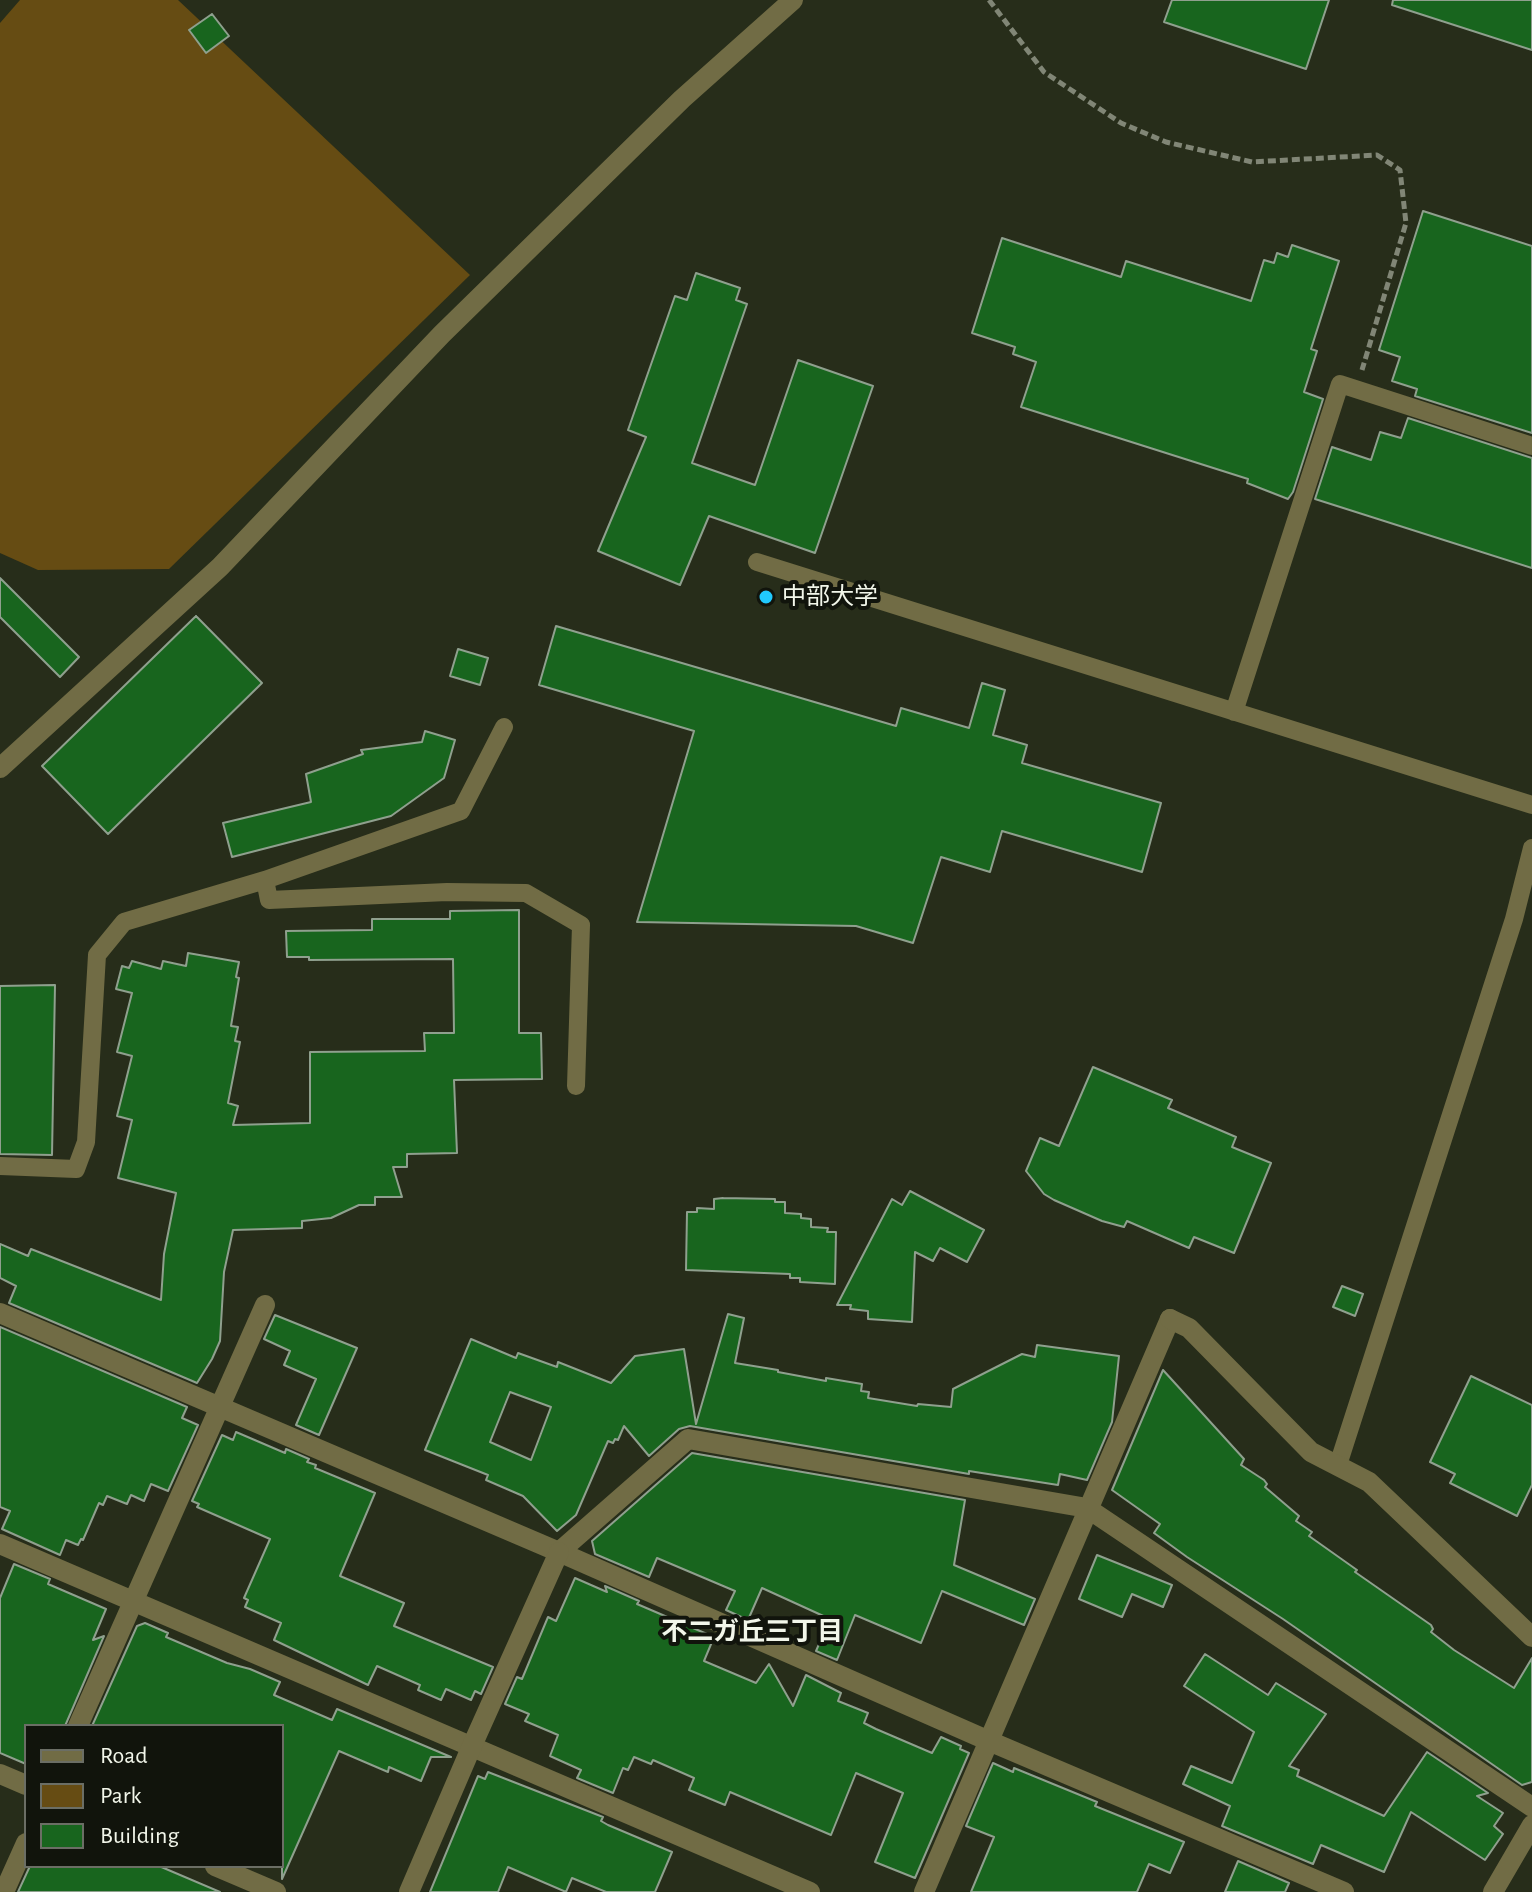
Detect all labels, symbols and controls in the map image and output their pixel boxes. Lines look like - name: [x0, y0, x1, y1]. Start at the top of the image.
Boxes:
- place label: 中部大学: [782, 583, 878, 611]
- marker: 中部大学: [757, 588, 775, 606]
- district label: 不二ガ丘三丁目: [661, 1616, 843, 1648]
- legend: [24, 1724, 284, 1868]
- text: Road: [100, 1744, 148, 1768]
- text: Park: [100, 1784, 141, 1808]
- text: Building: [100, 1824, 179, 1848]

